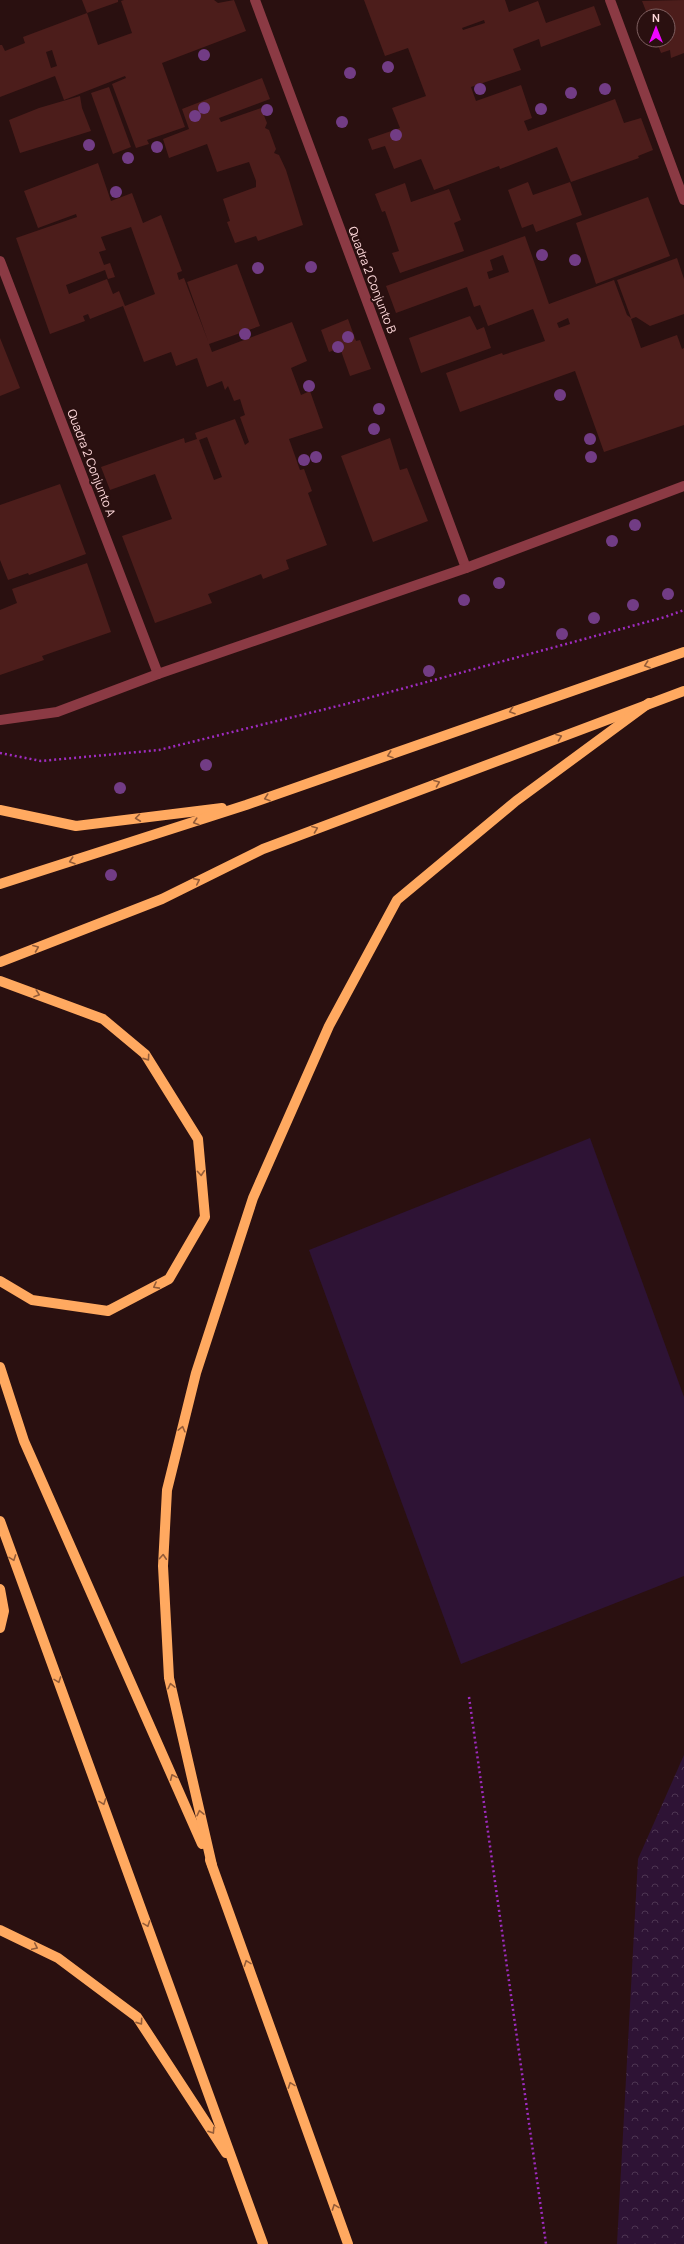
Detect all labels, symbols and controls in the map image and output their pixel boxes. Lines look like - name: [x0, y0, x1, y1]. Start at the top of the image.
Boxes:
- north arrow: [636, 8, 676, 48]
- text: N: [652, 10, 660, 25]
- street label: Quadra 2 Conjunto B: [344, 224, 401, 336]
- street label: Quadra 2 Conjunto A: [63, 407, 120, 519]
- one-way arrow: [644, 660, 651, 668]
- one-way arrow: [509, 707, 516, 715]
- one-way arrow: [555, 733, 562, 741]
- one-way arrow: [386, 750, 393, 758]
- one-way arrow: [433, 780, 440, 788]
- one-way arrow: [264, 793, 271, 802]
- one-way arrow: [135, 814, 141, 823]
- one-way arrow: [192, 817, 199, 825]
- one-way arrow: [312, 826, 319, 834]
- one-way arrow: [69, 856, 76, 865]
- one-way arrow: [192, 879, 200, 886]
- one-way arrow: [33, 944, 40, 952]
- one-way arrow: [33, 989, 40, 997]
- one-way arrow: [142, 1054, 150, 1061]
- one-way arrow: [197, 1170, 206, 1176]
- one-way arrow: [153, 1281, 161, 1288]
- one-way arrow: [178, 1426, 186, 1432]
- one-way arrow: [9, 1554, 17, 1561]
- one-way arrow: [159, 1554, 168, 1560]
- one-way arrow: [53, 1677, 62, 1684]
- one-way arrow: [168, 1683, 176, 1690]
- one-way arrow: [170, 1774, 178, 1781]
- one-way arrow: [98, 1799, 106, 1806]
- one-way arrow: [197, 1810, 205, 1816]
- one-way arrow: [143, 1921, 151, 1928]
- one-way arrow: [31, 1942, 39, 1950]
- one-way arrow: [243, 1959, 252, 1966]
- one-way arrow: [135, 2018, 142, 2025]
- one-way arrow: [287, 2082, 296, 2089]
- one-way arrow: [207, 2127, 214, 2134]
- one-way arrow: [331, 2204, 340, 2211]

